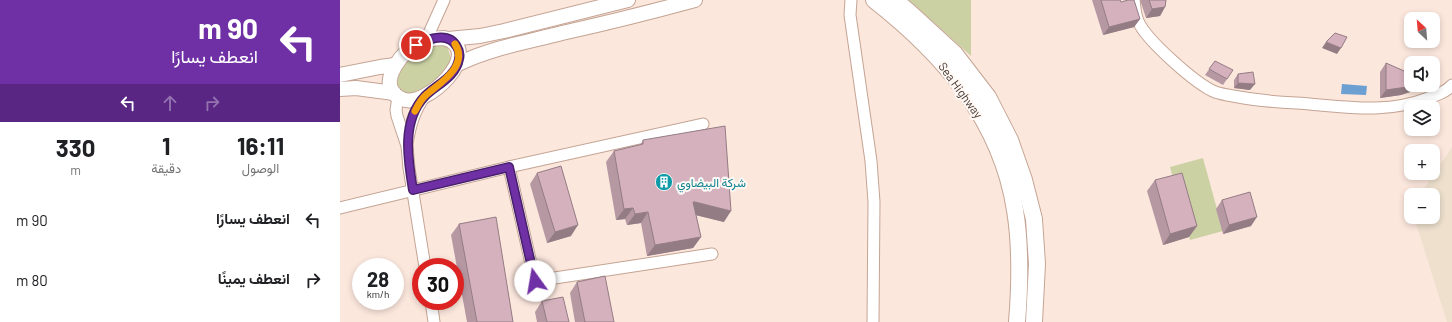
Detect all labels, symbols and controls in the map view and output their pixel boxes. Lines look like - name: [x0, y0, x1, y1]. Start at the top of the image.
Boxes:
- text: 90 m: [198, 11, 258, 45]
- north arrow: [1404, 12, 1440, 48]
- map controls: [1404, 12, 1440, 224]
- icon: left: [272, 16, 324, 68]
- pin: [399, 28, 433, 62]
- icon: arrive: [405, 34, 427, 56]
- text: انعطف يسارًا: [171, 45, 258, 67]
- button: sound: [1404, 56, 1440, 92]
- street label: Sea Highway: [936, 59, 986, 121]
- icon: left: [117, 92, 139, 114]
- icon: ahead: [159, 92, 181, 114]
- icon: right: [201, 92, 223, 114]
- button: layers: [1404, 100, 1440, 136]
- text: 1: [162, 131, 170, 160]
- text: 16:11: [237, 131, 284, 160]
- text: 330: [56, 133, 95, 162]
- button: +: [1404, 144, 1440, 180]
- text: دقيقة: [151, 160, 181, 176]
- text: الوصول: [242, 160, 279, 176]
- text: m: [70, 162, 81, 178]
- building icon: شركة البيضاوي: [654, 172, 674, 192]
- place label: شركة البيضاوي: [677, 175, 746, 193]
- button: −: [1404, 188, 1440, 224]
- text: انعطف يسارًا: [216, 209, 290, 227]
- icon: left: [302, 209, 324, 231]
- text: 90 m: [16, 211, 48, 229]
- speed limit sign: 30: [412, 258, 464, 310]
- position arrow: [514, 260, 556, 302]
- text: 28: [367, 267, 389, 291]
- text: انعطف يمينًا: [218, 269, 290, 287]
- icon: right: [302, 269, 324, 291]
- text: 80 m: [16, 271, 48, 289]
- text: km/h: [367, 288, 389, 300]

